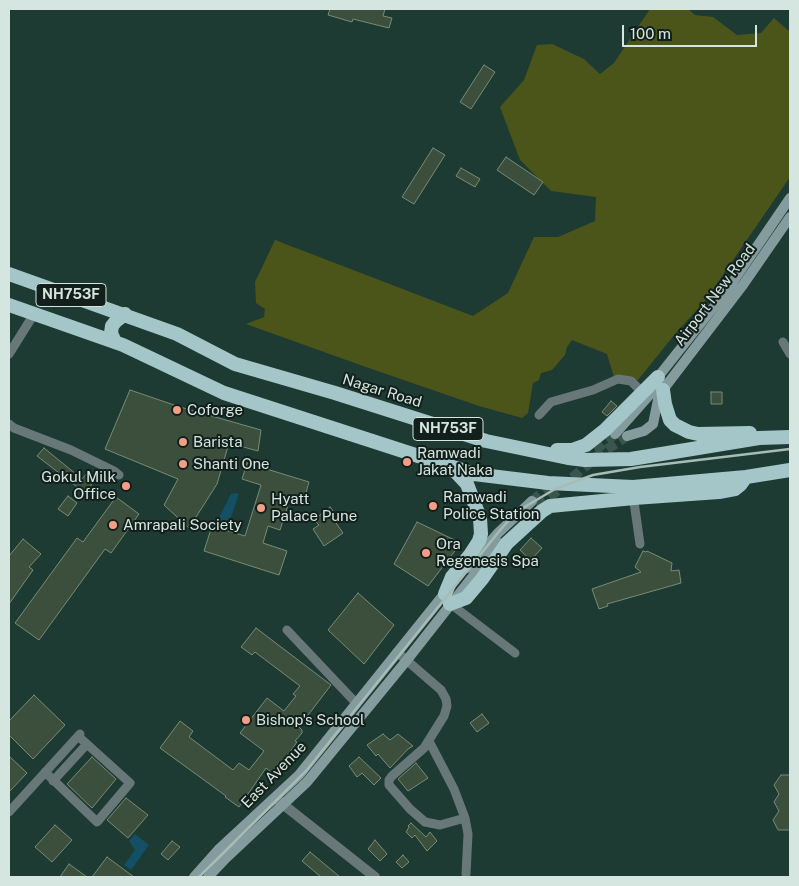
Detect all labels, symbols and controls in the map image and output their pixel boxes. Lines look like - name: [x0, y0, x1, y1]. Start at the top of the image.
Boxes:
- scale bar: [624, 15, 759, 47]
- text: 100 m: [630, 25, 671, 42]
- street label: Airport New Road: [671, 240, 759, 350]
- road number: NH753F: [36, 284, 106, 306]
- street label: Nagar Road: [340, 370, 424, 412]
- place label: Coforge: [187, 401, 243, 419]
- marker: Coforge: [171, 404, 183, 416]
- road number: NH753F: [413, 418, 483, 440]
- place label: Barista: [193, 433, 242, 451]
- marker: Barista: [177, 436, 189, 448]
- place label: Ramwadi Jakat Naka: [417, 444, 493, 479]
- place label: Shanti One: [193, 455, 270, 473]
- marker: Ramwadi Jakat Naka: [401, 456, 413, 468]
- marker: Shanti One: [177, 458, 189, 470]
- place label: Gokul Milk Office: [41, 468, 116, 503]
- marker: Gokul Milk Office: [120, 480, 132, 492]
- place label: Ramwadi Police Station: [443, 488, 540, 523]
- place label: Hyatt Palace Pune: [271, 490, 357, 525]
- marker: Ramwadi Police Station: [427, 500, 439, 512]
- marker: Hyatt Palace Pune: [255, 502, 267, 514]
- place label: Amrapali Society: [123, 516, 242, 534]
- marker: Amrapali Society: [107, 519, 119, 531]
- place label: Ora Regenesis Spa: [436, 535, 539, 570]
- marker: Ora Regenesis Spa: [420, 547, 432, 559]
- place label: Bishop's School: [256, 711, 364, 729]
- marker: Bishop's School: [240, 714, 252, 726]
- street label: East Avenue: [238, 738, 310, 812]

